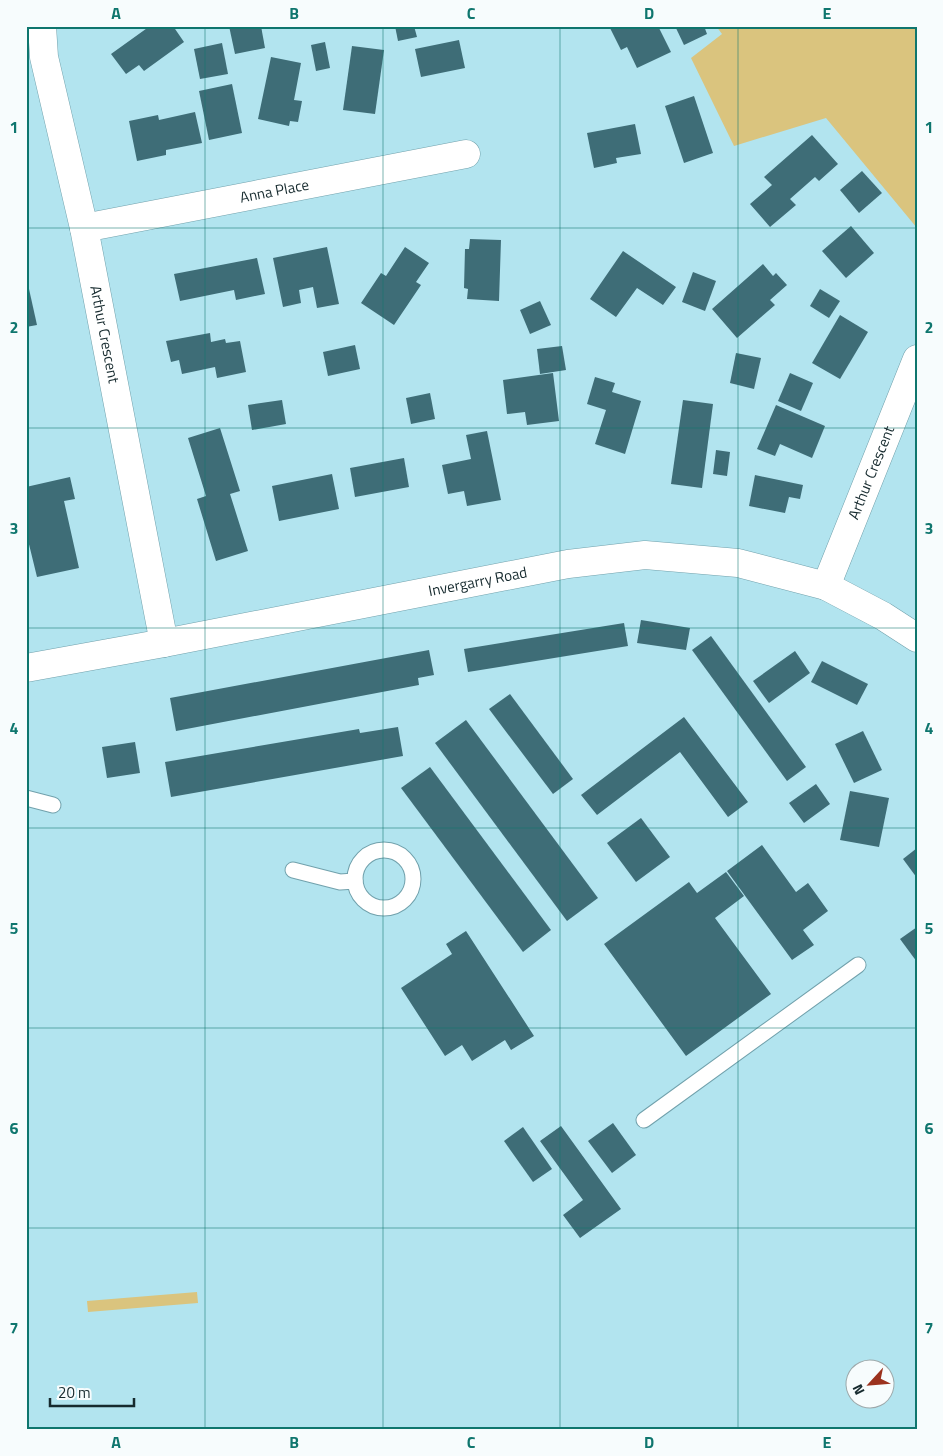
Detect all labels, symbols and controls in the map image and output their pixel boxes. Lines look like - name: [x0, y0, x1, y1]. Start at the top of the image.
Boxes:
- text: A: [111, 1, 121, 25]
- text: B: [289, 1, 299, 25]
- text: C: [467, 1, 476, 25]
- text: D: [644, 1, 654, 25]
- text: E: [823, 1, 832, 25]
- text: 1: [10, 115, 18, 139]
- text: 1: [925, 115, 933, 139]
- street label: Anna Place: [238, 173, 311, 209]
- street label: Arthur Crescent: [84, 283, 126, 386]
- text: 2: [10, 315, 18, 339]
- text: 2: [925, 315, 933, 339]
- street label: Arthur Crescent: [842, 422, 900, 523]
- text: 3: [10, 516, 18, 540]
- text: 3: [925, 516, 933, 540]
- street label: Invergarry Road: [426, 560, 529, 602]
- text: 4: [10, 716, 19, 740]
- text: 4: [925, 716, 934, 740]
- text: 5: [10, 916, 19, 940]
- text: 5: [925, 916, 934, 940]
- text: 6: [10, 1116, 19, 1140]
- text: 6: [925, 1116, 934, 1140]
- text: 7: [10, 1316, 18, 1340]
- text: 7: [925, 1316, 933, 1340]
- north arrow: [846, 1358, 896, 1408]
- scale bar: [50, 1376, 134, 1408]
- text: 20 m: [58, 1381, 91, 1404]
- text: N: [846, 1381, 869, 1399]
- text: A: [111, 1430, 121, 1454]
- text: B: [289, 1430, 299, 1454]
- text: C: [467, 1430, 476, 1454]
- text: D: [644, 1430, 654, 1454]
- text: E: [823, 1430, 832, 1454]

